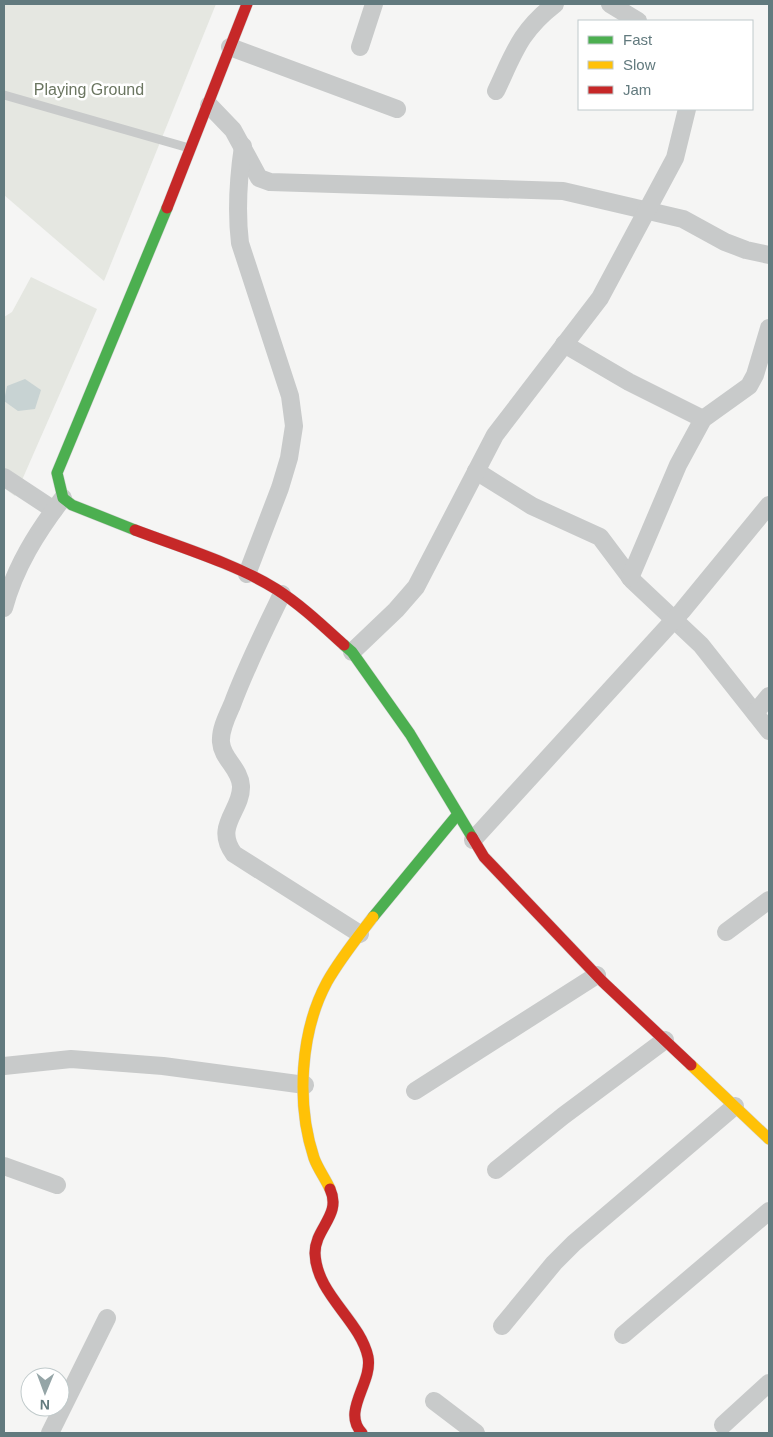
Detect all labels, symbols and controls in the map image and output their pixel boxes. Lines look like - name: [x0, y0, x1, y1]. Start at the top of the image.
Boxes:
- legend: [578, 20, 753, 110]
- text: Fast: [623, 31, 653, 48]
- text: Slow: [623, 56, 656, 73]
- park label: Playing Ground: [34, 81, 144, 98]
- text: Jam: [623, 81, 651, 98]
- north arrow: [20, 1367, 70, 1417]
- text: N: [40, 1397, 50, 1413]

